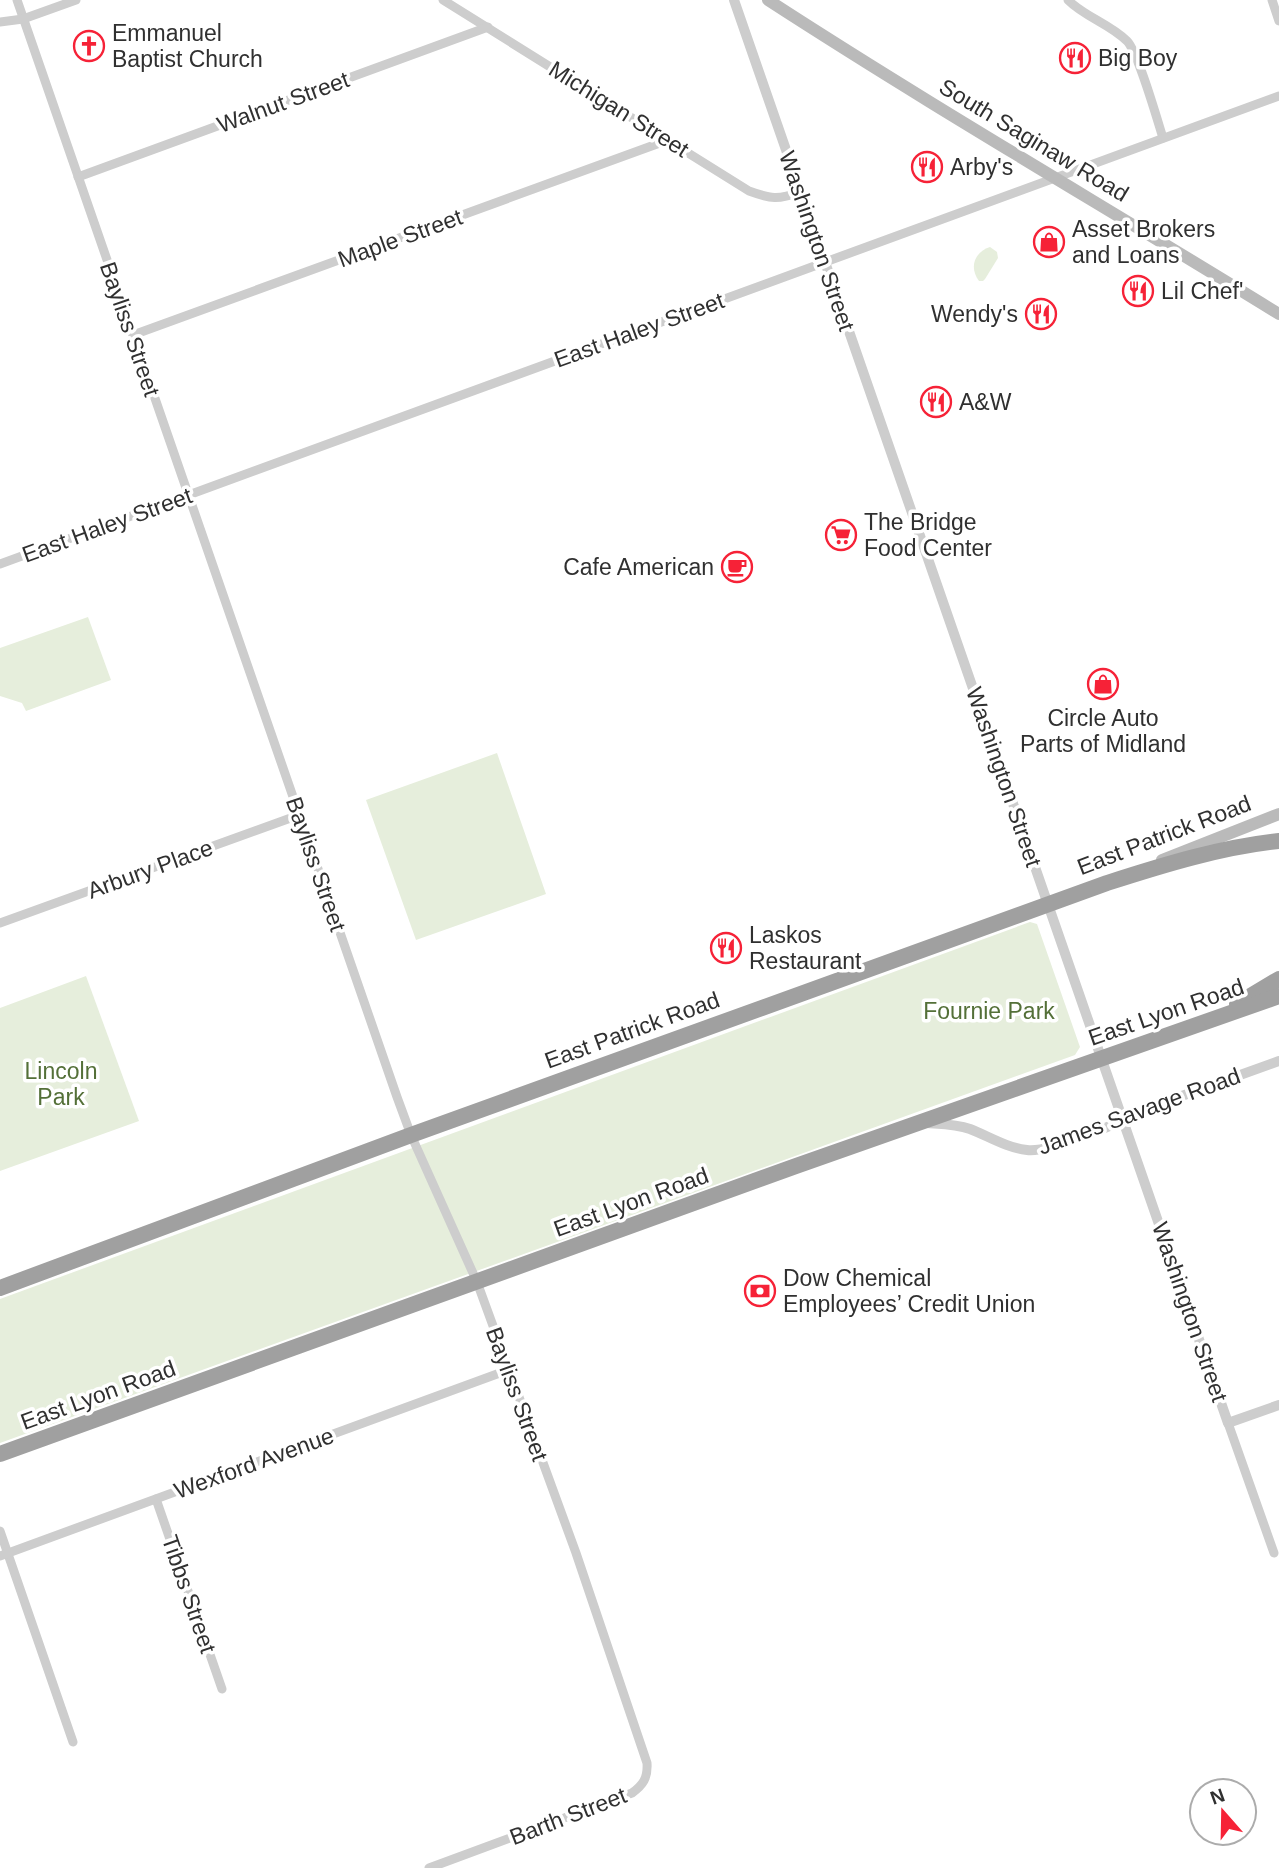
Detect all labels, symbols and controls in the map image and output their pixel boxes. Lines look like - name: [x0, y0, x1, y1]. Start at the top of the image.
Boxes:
- place label: Emmanuel Baptist Church: [112, 20, 263, 72]
- church icon: Emmanuel Baptist Church: [72, 29, 106, 63]
- restaurant icon: Big Boy: [1058, 41, 1092, 75]
- place label: Big Boy: [1098, 45, 1178, 71]
- street label: Michigan Street: [544, 56, 694, 163]
- street label: Walnut Street: [213, 66, 353, 138]
- street label: South Saginaw Road: [935, 73, 1133, 207]
- street label: Washington Street: [774, 148, 860, 335]
- restaurant icon: Arby's: [910, 150, 944, 184]
- place label: Arby's: [950, 154, 1013, 180]
- street label: Maple Street: [334, 203, 466, 273]
- place label: Asset Brokers and Loans: [1072, 216, 1215, 268]
- shop icon: Asset Brokers and Loans: [1032, 225, 1066, 259]
- street label: Bayliss Street: [95, 258, 165, 400]
- restaurant icon: Lil Chef': [1121, 274, 1155, 308]
- place label: Lil Chef': [1161, 278, 1243, 304]
- street label: East Haley Street: [550, 287, 728, 373]
- restaurant icon: Wendy's: [1024, 297, 1058, 331]
- place label: Wendy's: [931, 301, 1018, 327]
- restaurant icon: A&W: [919, 385, 953, 419]
- place label: A&W: [959, 389, 1012, 415]
- street label: East Haley Street: [18, 482, 196, 568]
- place label: The Bridge Food Center: [864, 509, 992, 561]
- supermarket icon: The Bridge Food Center: [824, 518, 858, 552]
- cafe icon: Cafe American: [720, 550, 754, 584]
- place label: Cafe American: [563, 554, 714, 580]
- shop icon: Circle Auto Parts of Midland: [1086, 667, 1120, 701]
- street label: Washington Street: [961, 684, 1047, 871]
- place label: Circle Auto Parts of Midland: [1020, 705, 1186, 757]
- street label: East Patrick Road: [1073, 790, 1255, 880]
- street label: Bayliss Street: [281, 793, 351, 935]
- street label: Arbury Place: [84, 834, 216, 904]
- place label: Laskos Restaurant: [749, 922, 862, 974]
- restaurant icon: Laskos Restaurant: [709, 931, 743, 965]
- street label: East Lyon Road: [1085, 973, 1247, 1051]
- street label: East Patrick Road: [541, 986, 723, 1074]
- park label: Fournie Park: [923, 998, 1055, 1024]
- park label: Lincoln Park: [25, 1058, 97, 1110]
- street label: James Savage Road: [1034, 1062, 1244, 1160]
- street label: East Lyon Road: [550, 1162, 712, 1242]
- street label: Washington Street: [1147, 1219, 1233, 1406]
- place label: Dow Chemical Employees’ Credit Union: [783, 1265, 1035, 1317]
- bank icon: Dow Chemical Employees’ Credit Union: [743, 1274, 777, 1308]
- street label: Bayliss Street: [481, 1323, 553, 1465]
- street label: East Lyon Road: [17, 1355, 179, 1435]
- street label: Wexford Avenue: [171, 1422, 337, 1504]
- street label: Tibbs Street: [157, 1532, 222, 1657]
- north arrow: [1188, 1777, 1258, 1847]
- street label: Barth Street: [506, 1782, 631, 1850]
- text: N: [1207, 1784, 1227, 1809]

